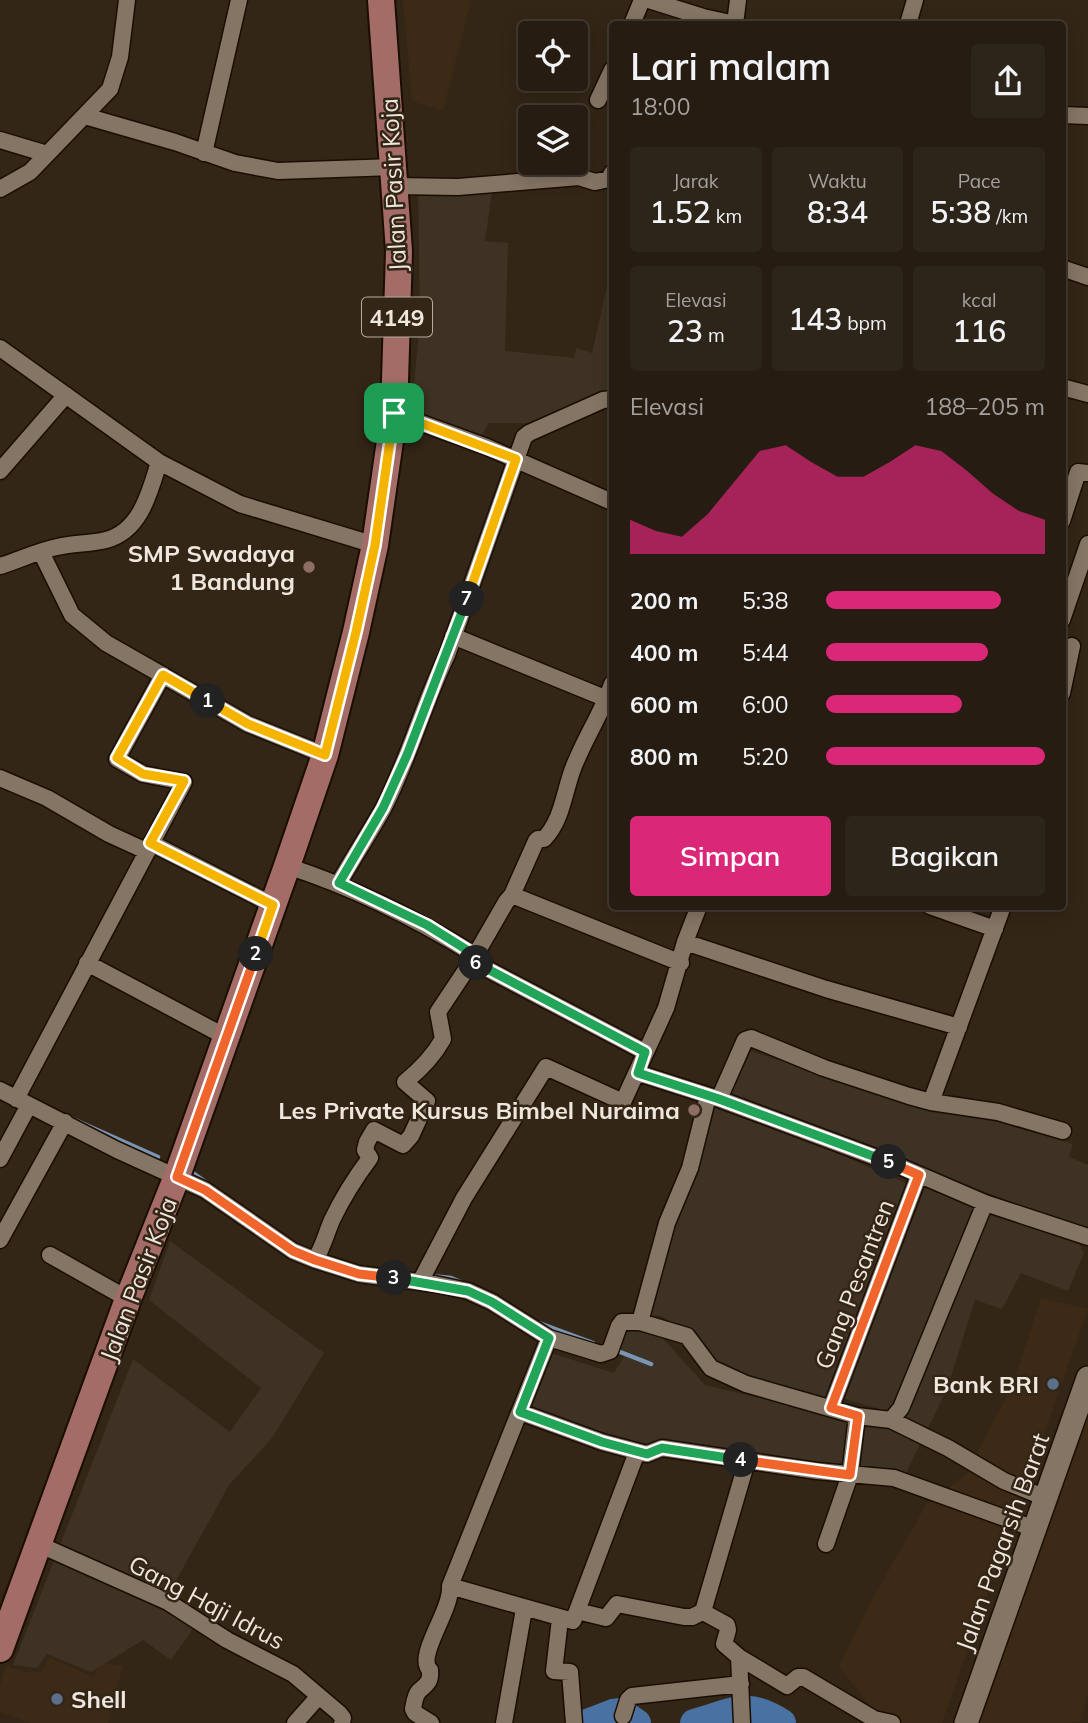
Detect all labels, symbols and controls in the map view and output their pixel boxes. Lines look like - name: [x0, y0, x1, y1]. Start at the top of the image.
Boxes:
- map controls: [518, 21, 588, 175]
- button: locate: [518, 21, 588, 91]
- text: Lari malam: [630, 42, 831, 90]
- button: share: [971, 44, 1045, 118]
- text: 18:00: [630, 92, 690, 121]
- street label: Jalan Pasir Koja: [373, 98, 413, 272]
- button: layers: [518, 105, 588, 175]
- text: Jarak: [673, 169, 719, 193]
- text: Waktu: [808, 169, 867, 193]
- text: Pace: [958, 169, 1001, 193]
- text: 1.52: [650, 193, 711, 231]
- text: 8:34: [807, 193, 868, 231]
- text: 5:38: [930, 193, 991, 231]
- text: km: [711, 204, 742, 228]
- text: /km: [991, 204, 1028, 228]
- text: Elevasi: [665, 288, 726, 312]
- text: kcal: [962, 288, 997, 312]
- road number: 4149: [362, 298, 432, 336]
- text: 143: [788, 300, 842, 338]
- text: bpm: [842, 311, 887, 335]
- text: 23: [667, 312, 703, 350]
- text: 116: [952, 312, 1006, 350]
- text: m: [703, 323, 725, 347]
- pin: [364, 383, 424, 443]
- text: Elevasi: [630, 392, 704, 421]
- text: 188–205 m: [924, 392, 1045, 421]
- icon: arrive: [375, 394, 413, 432]
- place label: SMP Swadaya 1 Bandung: [128, 538, 295, 596]
- marker: SMP Swadaya 1 Bandung: [301, 559, 317, 575]
- pin: 7: [449, 582, 484, 616]
- text: 7: [461, 586, 472, 610]
- text: 200 m: [630, 586, 698, 615]
- text: 5:38: [742, 586, 789, 615]
- text: 400 m: [630, 638, 698, 667]
- text: 5:44: [742, 638, 789, 667]
- pin: 1: [190, 684, 226, 718]
- text: 1: [202, 688, 213, 712]
- text: 600 m: [630, 690, 698, 719]
- text: 6:00: [742, 690, 789, 719]
- text: 800 m: [630, 742, 698, 771]
- text: 5:20: [742, 742, 789, 771]
- button: Simpan: [630, 816, 831, 896]
- button: Bagikan: [845, 816, 1045, 896]
- pin: 2: [238, 936, 274, 972]
- text: 2: [250, 941, 261, 965]
- pin: 6: [458, 946, 494, 981]
- text: 6: [470, 950, 481, 974]
- place label: Les Private Kursus Bimbel Nuraima: [278, 1095, 680, 1125]
- marker: Les Private Kursus Bimbel Nuraima: [686, 1102, 702, 1118]
- pin: 5: [872, 1144, 906, 1180]
- text: 5: [883, 1149, 894, 1173]
- street label: Jalan Pasir Koja: [93, 1193, 183, 1365]
- street label: Gang Pesantren: [808, 1195, 900, 1373]
- pin: 3: [376, 1260, 412, 1296]
- text: 3: [388, 1265, 399, 1289]
- place label: Bank BRI: [933, 1369, 1039, 1399]
- marker: Bank BRI: [1045, 1376, 1061, 1392]
- street label: Jalan Pagarsih Barat: [949, 1429, 1055, 1655]
- pin: 4: [724, 1442, 758, 1478]
- text: 4: [735, 1447, 746, 1471]
- street label: Gang Haji Idrus: [124, 1548, 290, 1656]
- place label: Shell: [71, 1684, 127, 1714]
- marker: Shell: [49, 1691, 65, 1707]

